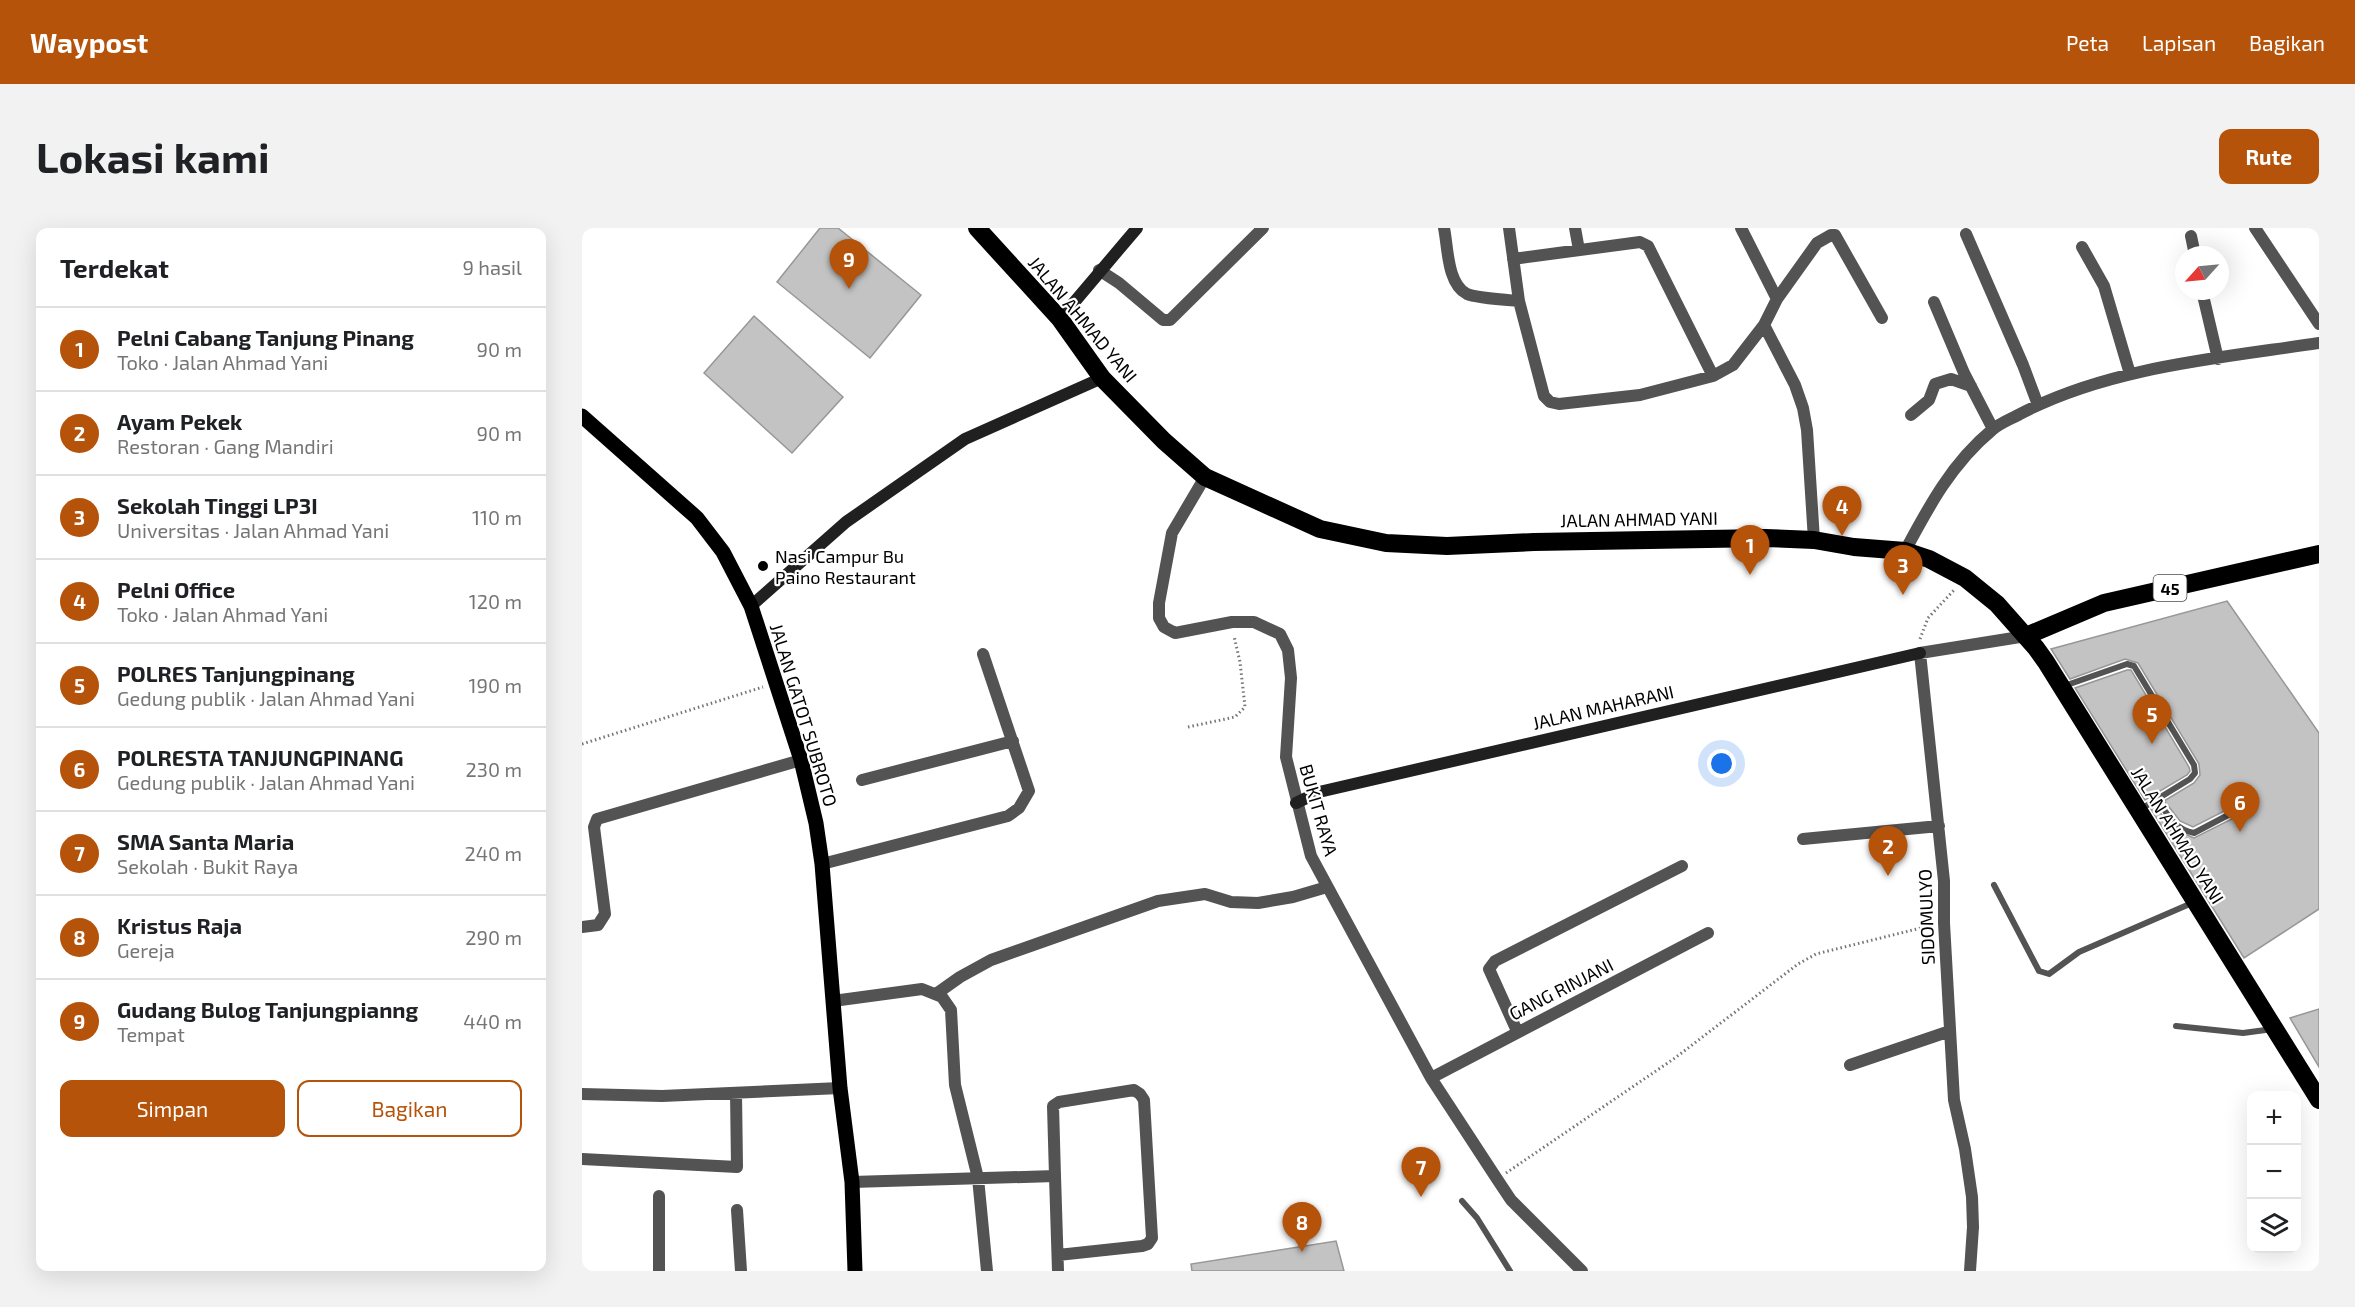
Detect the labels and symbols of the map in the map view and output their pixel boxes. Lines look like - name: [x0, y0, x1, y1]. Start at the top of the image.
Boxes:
- pin: 9: [830, 239, 868, 289]
- north arrow: [2175, 246, 2229, 300]
- street label: JALAN AHMAD YANI: [1024, 252, 1142, 386]
- pin: 4: [1822, 486, 1862, 536]
- street label: JALAN AHMAD YANI: [1560, 507, 1718, 531]
- pin: 1: [1730, 526, 1770, 575]
- place label: Nasi Campur Bu Paino Restaurant: [775, 545, 916, 588]
- pin: 3: [1884, 546, 1922, 595]
- marker: Nasi Campur Bu Paino Restaurant: [756, 559, 770, 573]
- road number: 45: [2154, 575, 2186, 601]
- street label: JALAN GATOT SUBROTO: [766, 621, 842, 809]
- street label: JALAN MAHARANI: [1530, 680, 1676, 734]
- pin: 5: [2132, 694, 2172, 744]
- your location: [1707, 749, 1736, 778]
- street label: BUKIT RAYA: [1295, 762, 1343, 859]
- street label: JALAN AHMAD YANI: [2127, 762, 2229, 908]
- pin: 6: [2220, 782, 2260, 832]
- pin: 2: [1868, 826, 1908, 876]
- street label: SIDOMULYO: [1913, 869, 1939, 965]
- street label: GANG RINJANI: [1505, 953, 1617, 1025]
- pin: 7: [1402, 1148, 1440, 1197]
- pin: 8: [1282, 1202, 1322, 1252]

